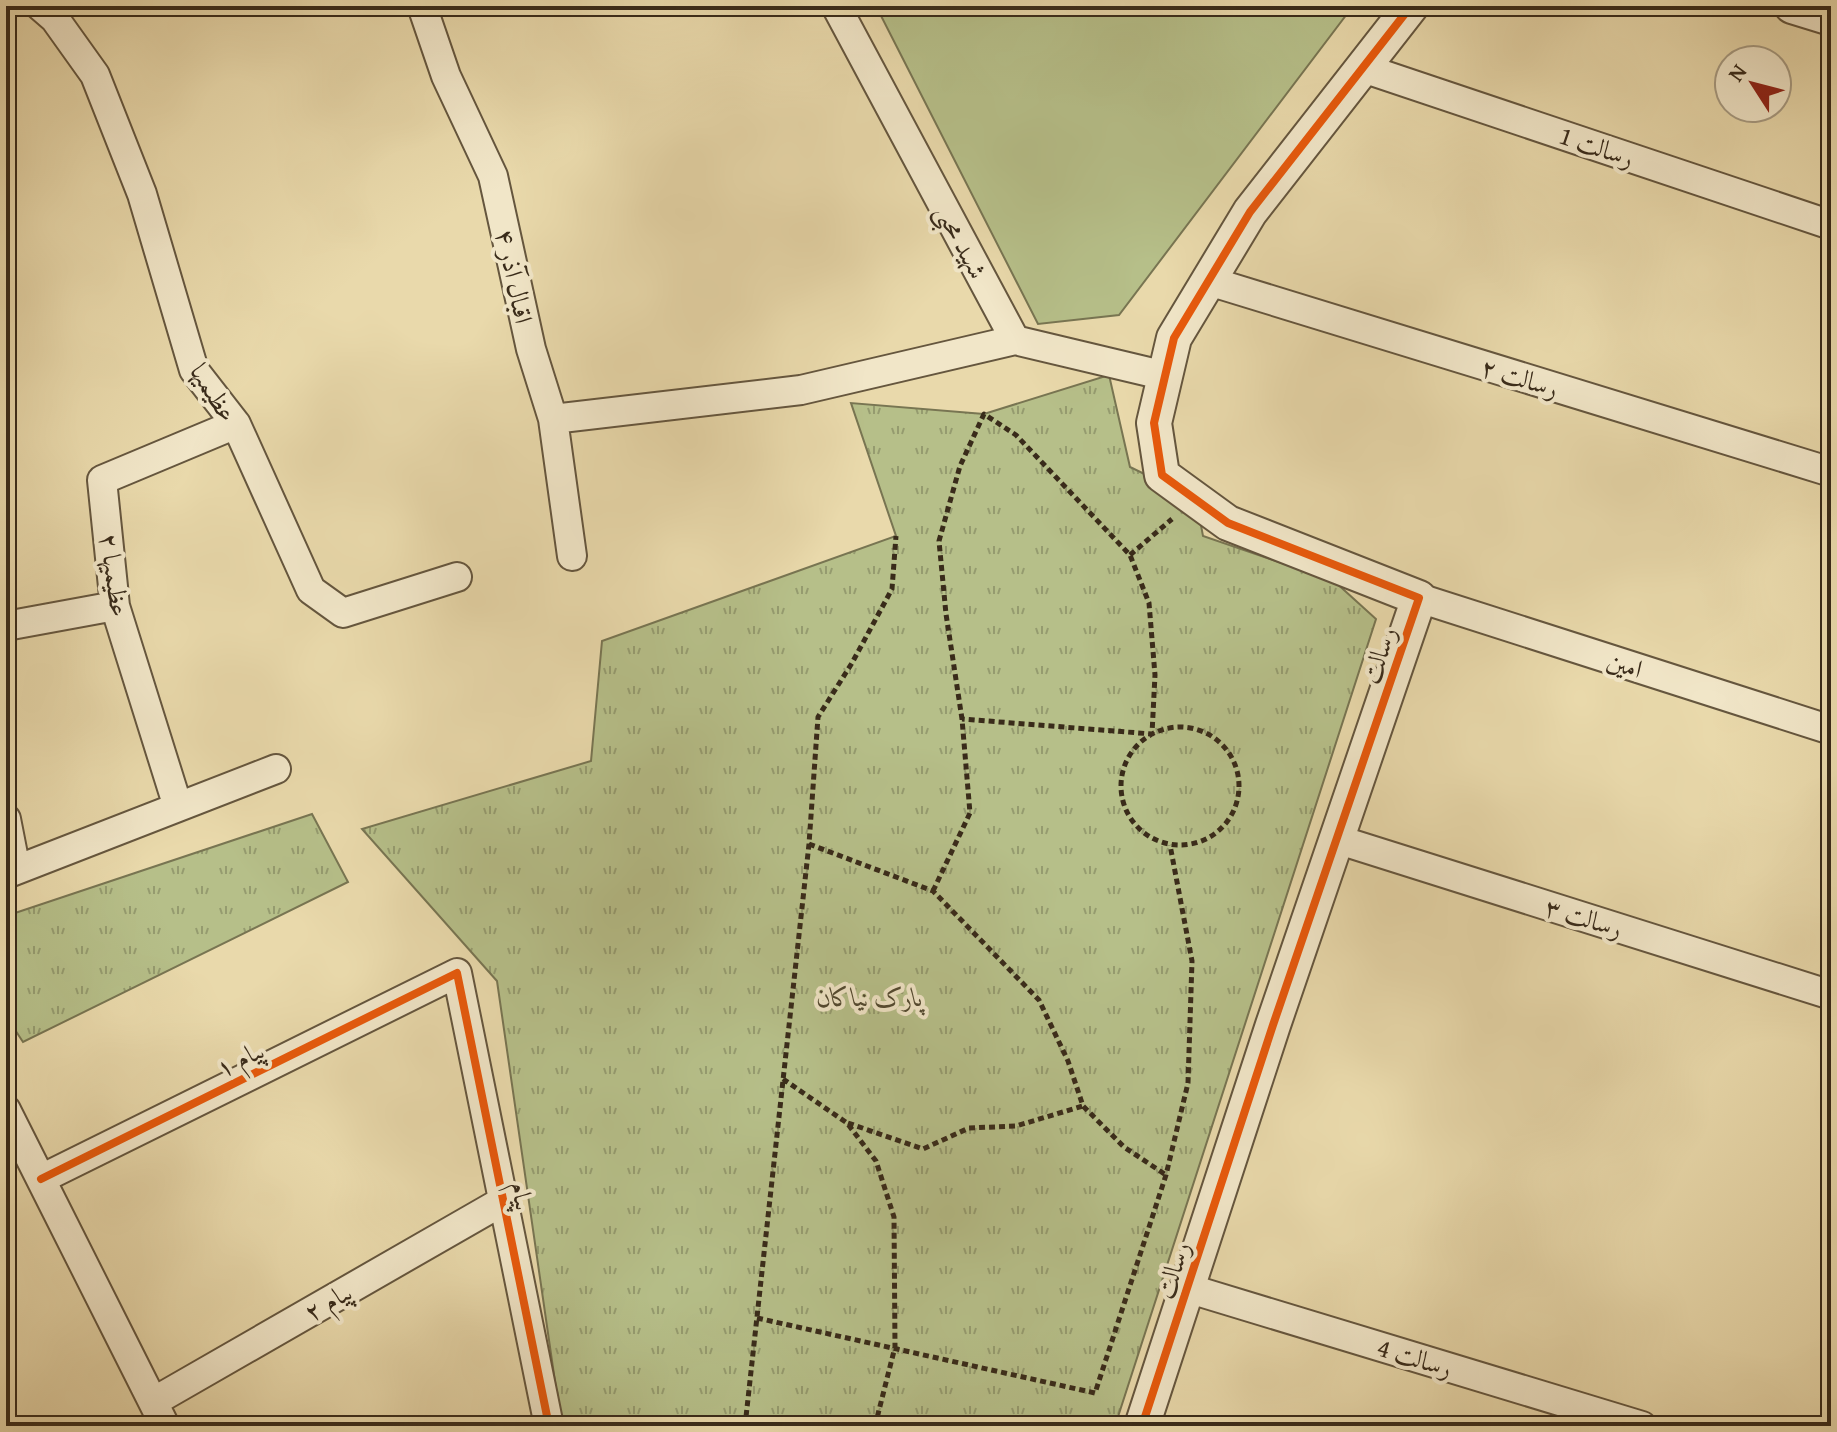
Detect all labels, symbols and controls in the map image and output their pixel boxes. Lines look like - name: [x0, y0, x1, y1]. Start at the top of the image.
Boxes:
- north arrow: [1713, 44, 1793, 124]
- text: N: [1720, 57, 1754, 88]
- street label: رسالت 1: [1554, 115, 1640, 177]
- street label: شهید محبی: [924, 197, 998, 286]
- street label: اقبال آذر ۴: [486, 225, 544, 327]
- street label: رسالت ۲: [1476, 347, 1564, 407]
- street label: عظیمیها: [180, 355, 248, 429]
- street label: عظیمیها ۲: [90, 531, 140, 619]
- street label: رسالت: [1350, 621, 1406, 689]
- street label: امین: [1602, 640, 1648, 688]
- street label: رسالت ۳: [1540, 887, 1628, 947]
- park label: پارک نیاکان: [817, 977, 925, 1016]
- street label: پیام ۱: [209, 1029, 273, 1090]
- street label: پیام: [497, 1177, 545, 1215]
- street label: رسالت: [1144, 1236, 1200, 1304]
- street label: پیام ۲: [296, 1271, 362, 1334]
- street label: رسالت 4: [1373, 1327, 1457, 1387]

